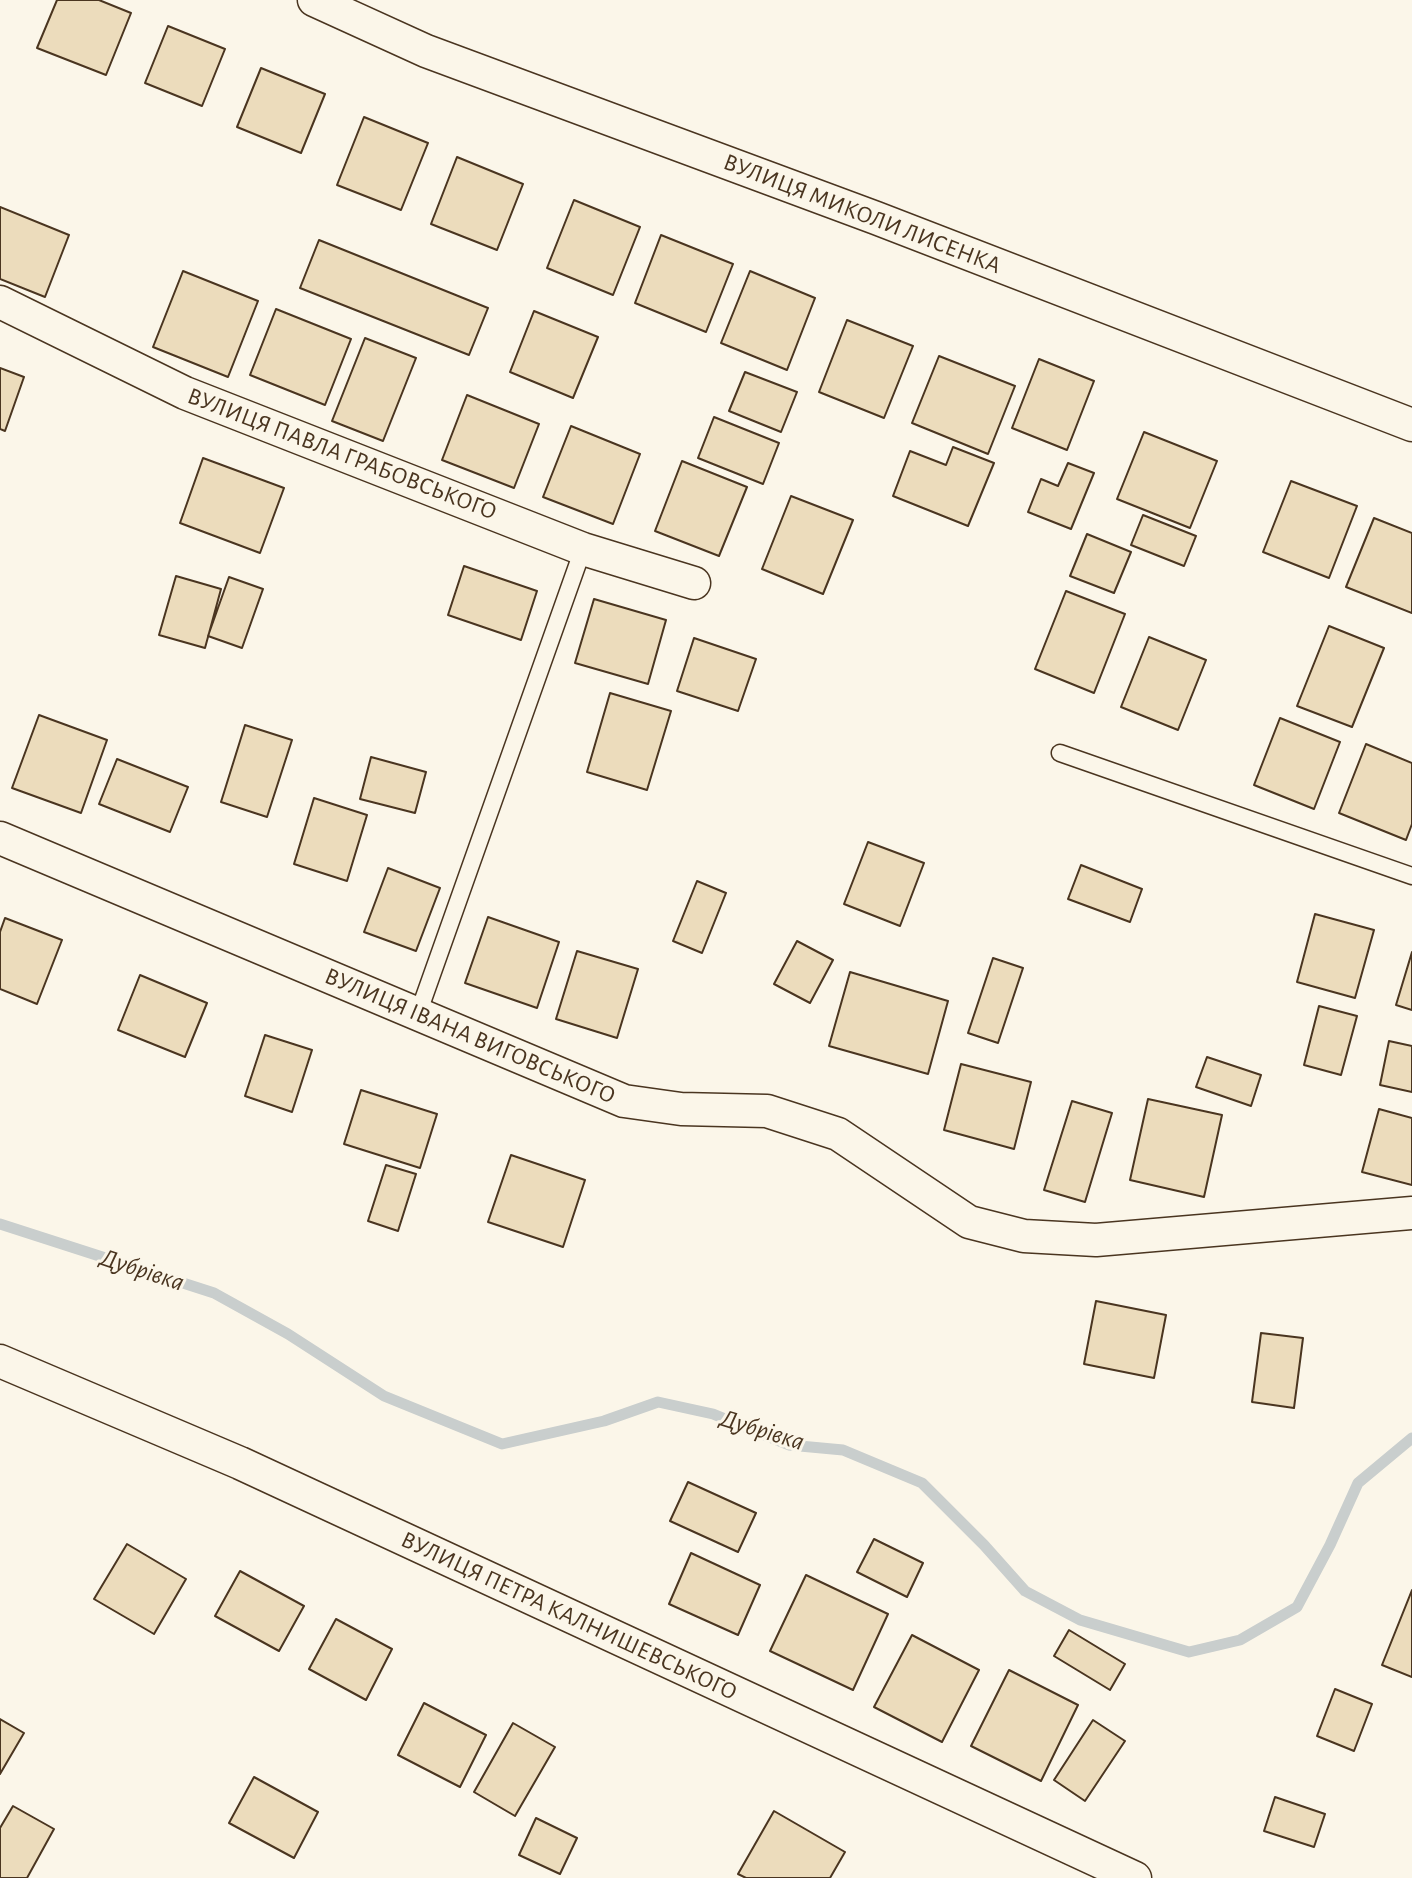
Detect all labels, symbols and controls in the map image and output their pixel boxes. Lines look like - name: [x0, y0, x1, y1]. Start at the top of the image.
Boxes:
- street label: ВУЛИЦЯ МИКОЛИ ЛИСЕНКА: [719, 148, 1005, 280]
- street label: ВУЛИЦЯ ПАВЛА ГРАБОВСЬКОГО: [183, 382, 501, 526]
- street label: ВУЛИЦЯ ІВАНА ВИГОВСЬКОГО: [320, 962, 620, 1110]
- water label: Дубрівка: [96, 1242, 188, 1298]
- water label: Дубрівка: [716, 1402, 808, 1458]
- street label: ВУЛИЦЯ ПЕТРА КАЛНИШЕВСЬКОГО: [396, 1525, 742, 1707]

